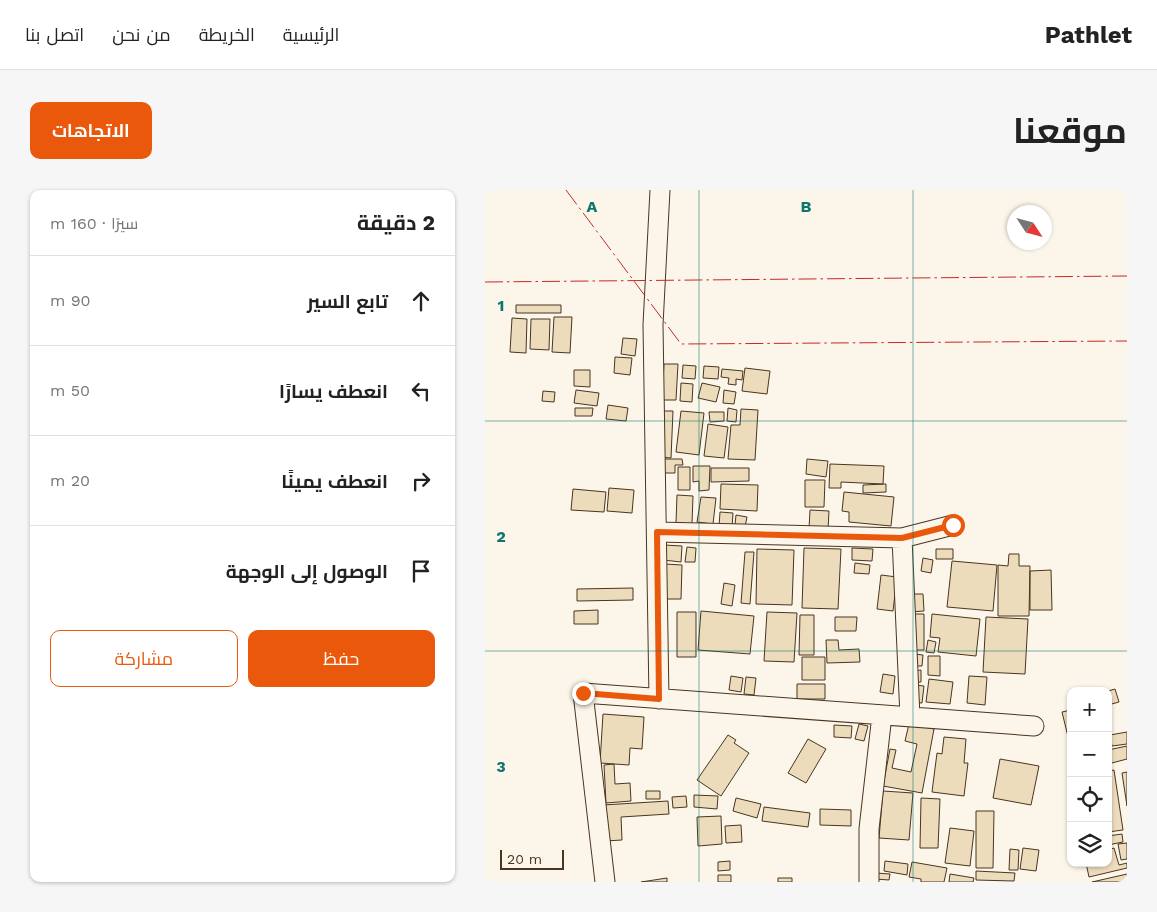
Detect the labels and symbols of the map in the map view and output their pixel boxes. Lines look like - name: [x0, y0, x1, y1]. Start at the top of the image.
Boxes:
- text: A: [587, 197, 598, 216]
- text: B: [801, 197, 812, 216]
- north arrow: [1007, 205, 1052, 250]
- text: 1: [498, 296, 504, 315]
- route start: [942, 514, 965, 537]
- text: 2: [496, 527, 506, 546]
- route end: [572, 682, 595, 705]
- text: 3: [496, 757, 506, 776]
- scale bar: [500, 847, 564, 870]

